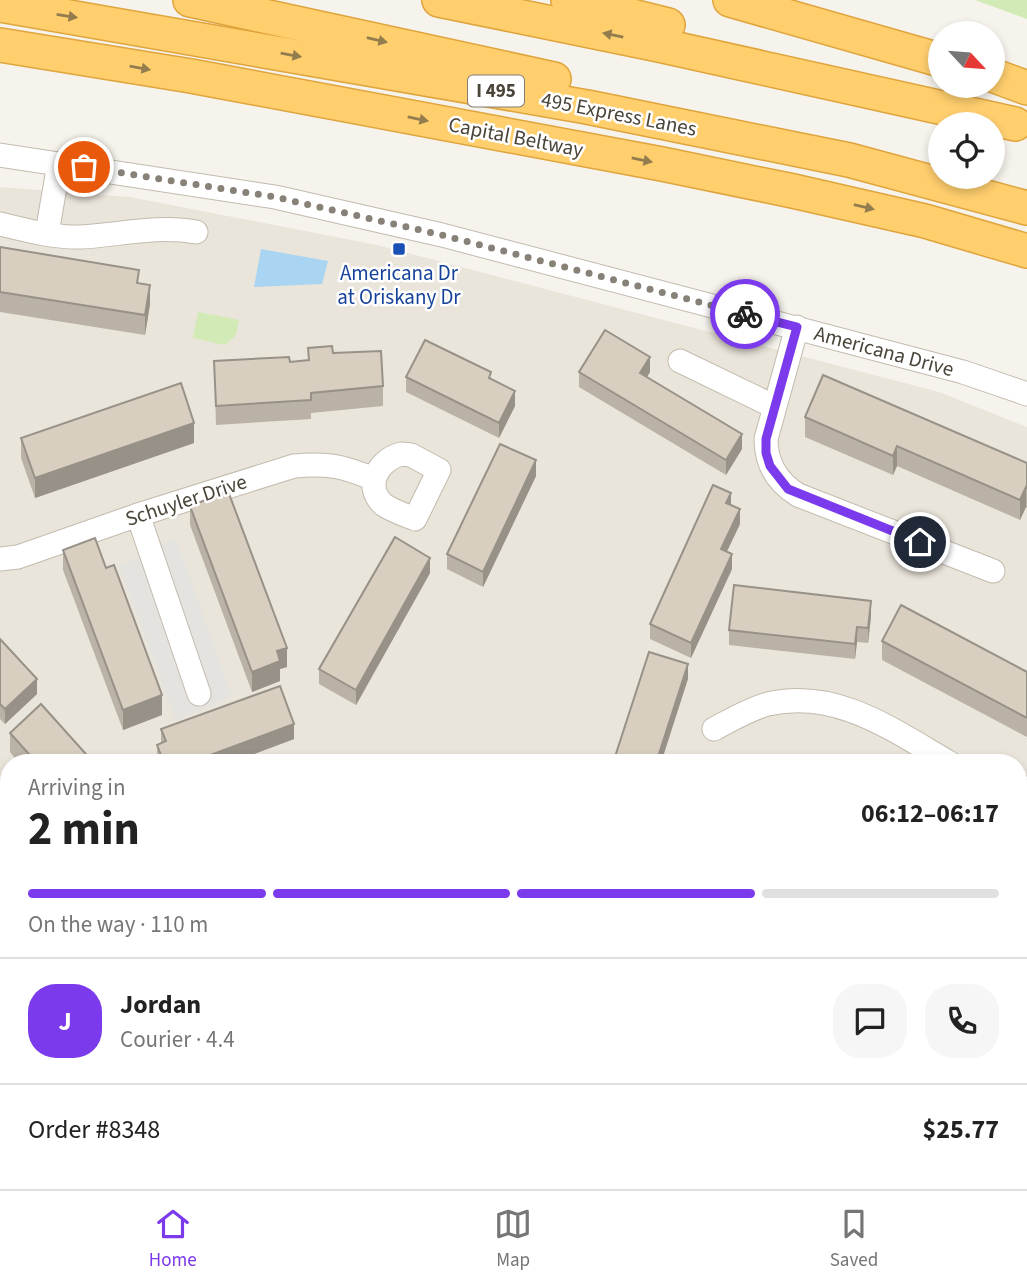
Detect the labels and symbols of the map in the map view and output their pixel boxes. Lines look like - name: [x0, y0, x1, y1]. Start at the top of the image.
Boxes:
- one-way arrow: [56, 11, 78, 22]
- north arrow: [928, 21, 1004, 98]
- one-way arrow: [602, 30, 624, 41]
- one-way arrow: [366, 35, 388, 46]
- one-way arrow: [281, 50, 303, 61]
- one-way arrow: [129, 63, 151, 74]
- road number: I 495: [468, 76, 524, 106]
- street label: 495 Express Lanes: [539, 84, 699, 144]
- street label: Capital Beltway: [446, 109, 586, 165]
- one-way arrow: [407, 113, 429, 124]
- pin: [54, 137, 114, 197]
- one-way arrow: [631, 155, 653, 166]
- one-way arrow: [853, 202, 875, 213]
- marker: Americana Dr at Oriskany Dr: [391, 241, 407, 257]
- place label: Americana Dr at Oriskany Dr: [337, 258, 461, 312]
- courier: [710, 279, 780, 349]
- street label: Americana Drive: [811, 318, 957, 384]
- street label: Schuyler Drive: [121, 466, 251, 534]
- pin: [890, 512, 950, 572]

